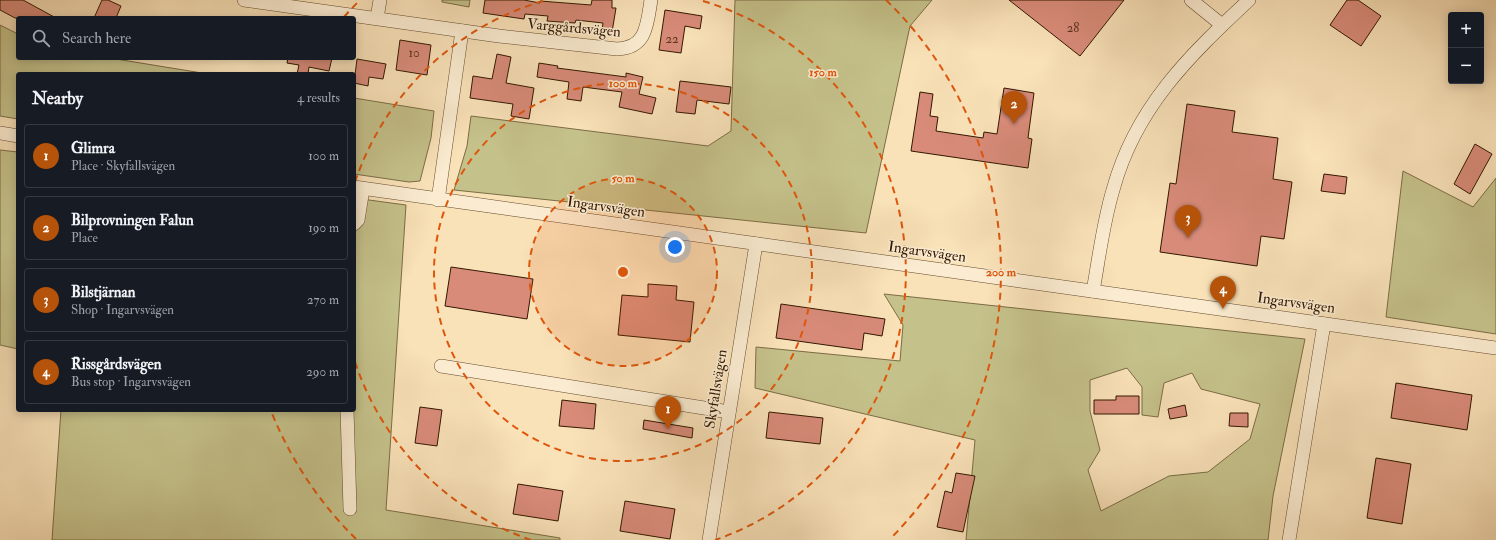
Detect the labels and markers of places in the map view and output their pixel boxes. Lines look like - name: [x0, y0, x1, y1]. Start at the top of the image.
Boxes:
- pin: 2: [1001, 91, 1027, 124]
- pin: 3: [1175, 205, 1201, 238]
- centre of rings: [616, 265, 630, 279]
- pin: 4: [1210, 276, 1236, 309]
- pin: 1: [655, 396, 681, 429]

